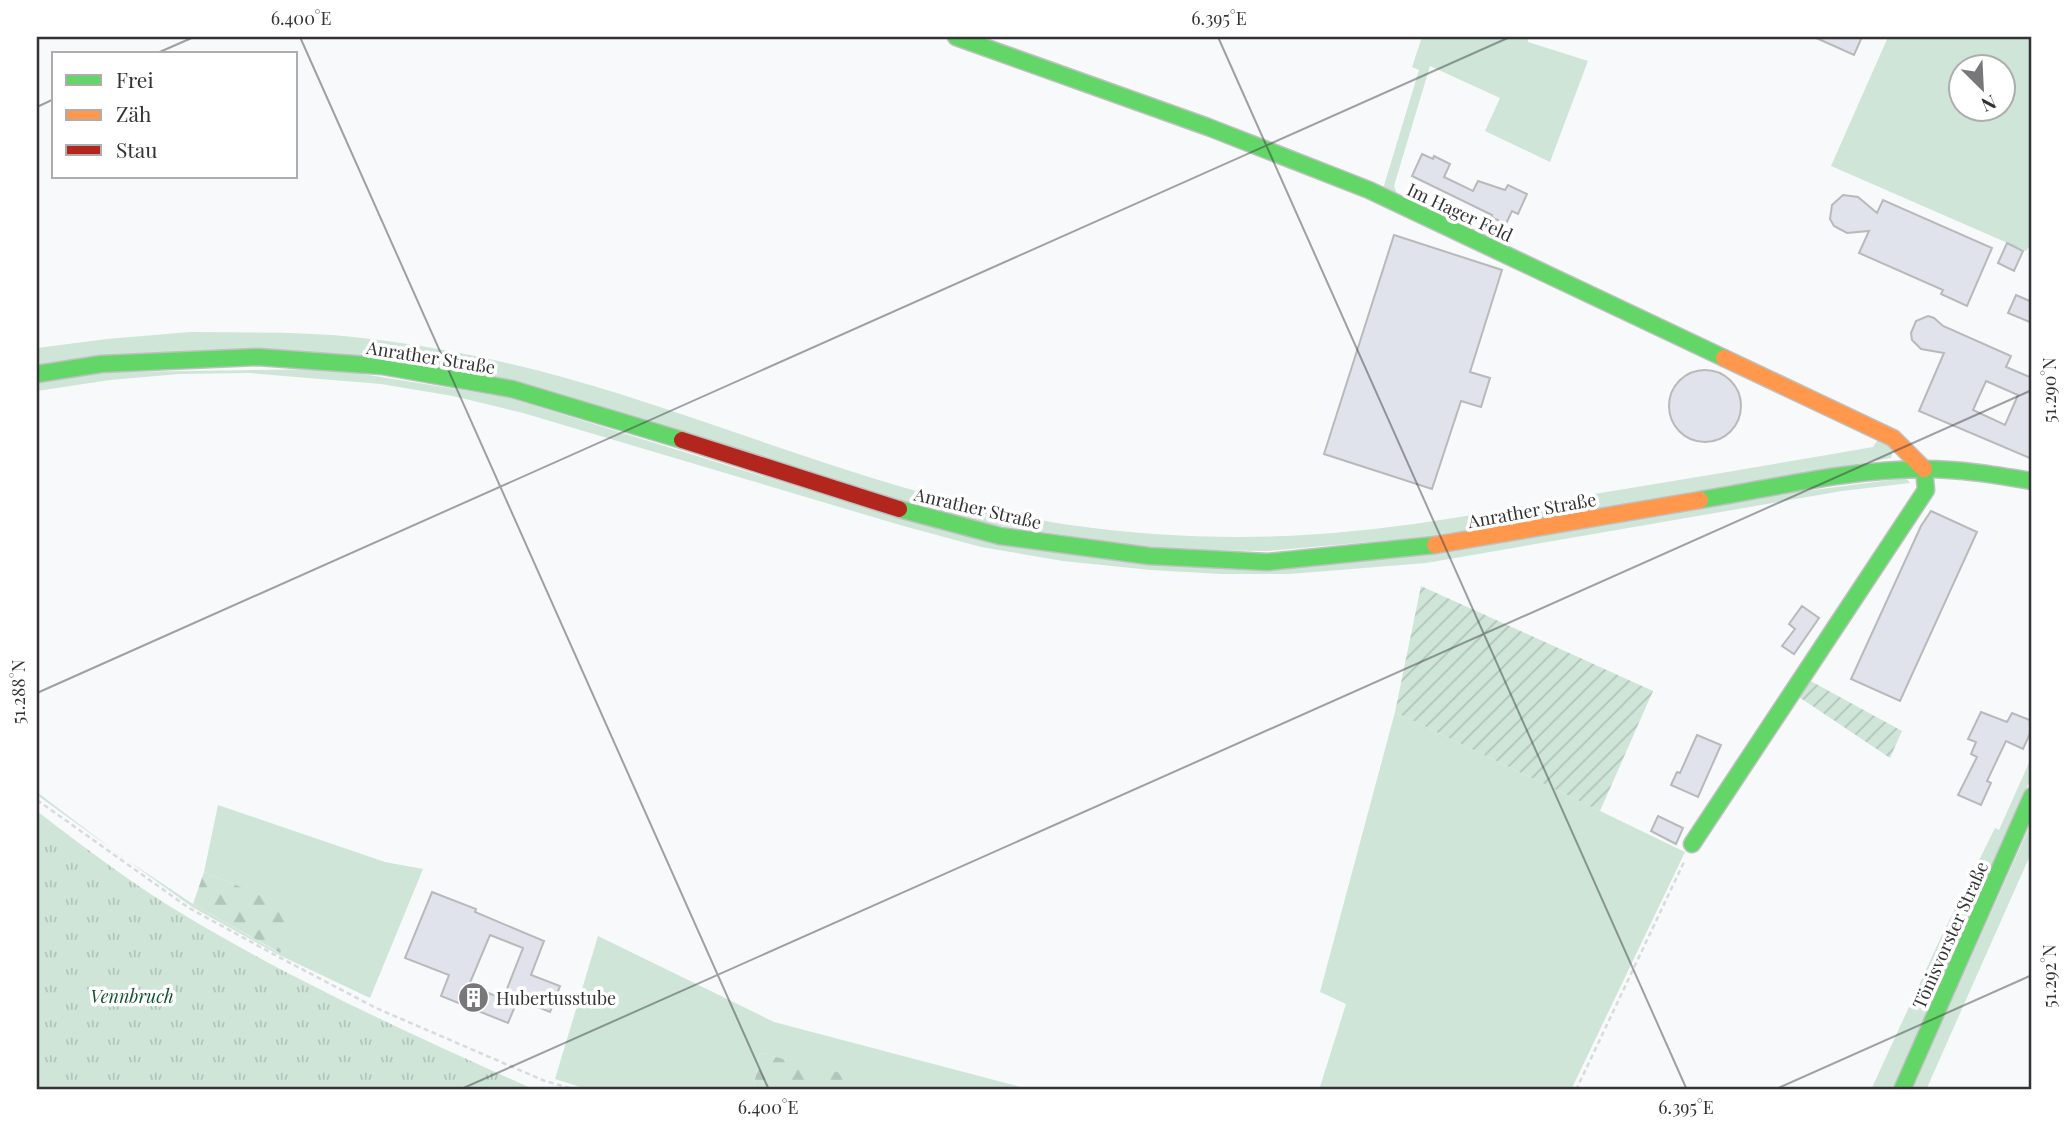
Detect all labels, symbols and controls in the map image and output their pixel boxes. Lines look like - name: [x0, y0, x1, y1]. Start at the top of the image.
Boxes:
- text: 6.400°E: [271, 6, 331, 30]
- text: 6.395°E: [1191, 6, 1247, 30]
- legend: [52, 52, 298, 178]
- north arrow: [1946, 52, 2016, 122]
- text: Frei: [116, 65, 154, 93]
- text: N: [1978, 90, 2001, 119]
- text: Zäh: [116, 99, 152, 127]
- text: Stau: [116, 135, 157, 163]
- street label: Im Hager Feld: [1403, 177, 1517, 247]
- street label: Anrather Straße: [364, 335, 497, 379]
- text: 51.290°N: [2037, 357, 2061, 423]
- street label: Anrather Straße: [911, 481, 1044, 534]
- street label: Anrather Straße: [1465, 487, 1598, 533]
- text: 51.288°N: [6, 659, 30, 724]
- street label: Tönisvorster Straße: [1907, 857, 1993, 1013]
- text: 51.292°N: [2037, 944, 2061, 1008]
- building icon: Hubertusstube: [456, 981, 490, 1015]
- park label: Vennbruch: [90, 984, 174, 1008]
- place label: Hubertusstube: [496, 986, 616, 1010]
- text: 6.400°E: [738, 1095, 798, 1119]
- text: 6.395°E: [1658, 1095, 1714, 1119]

